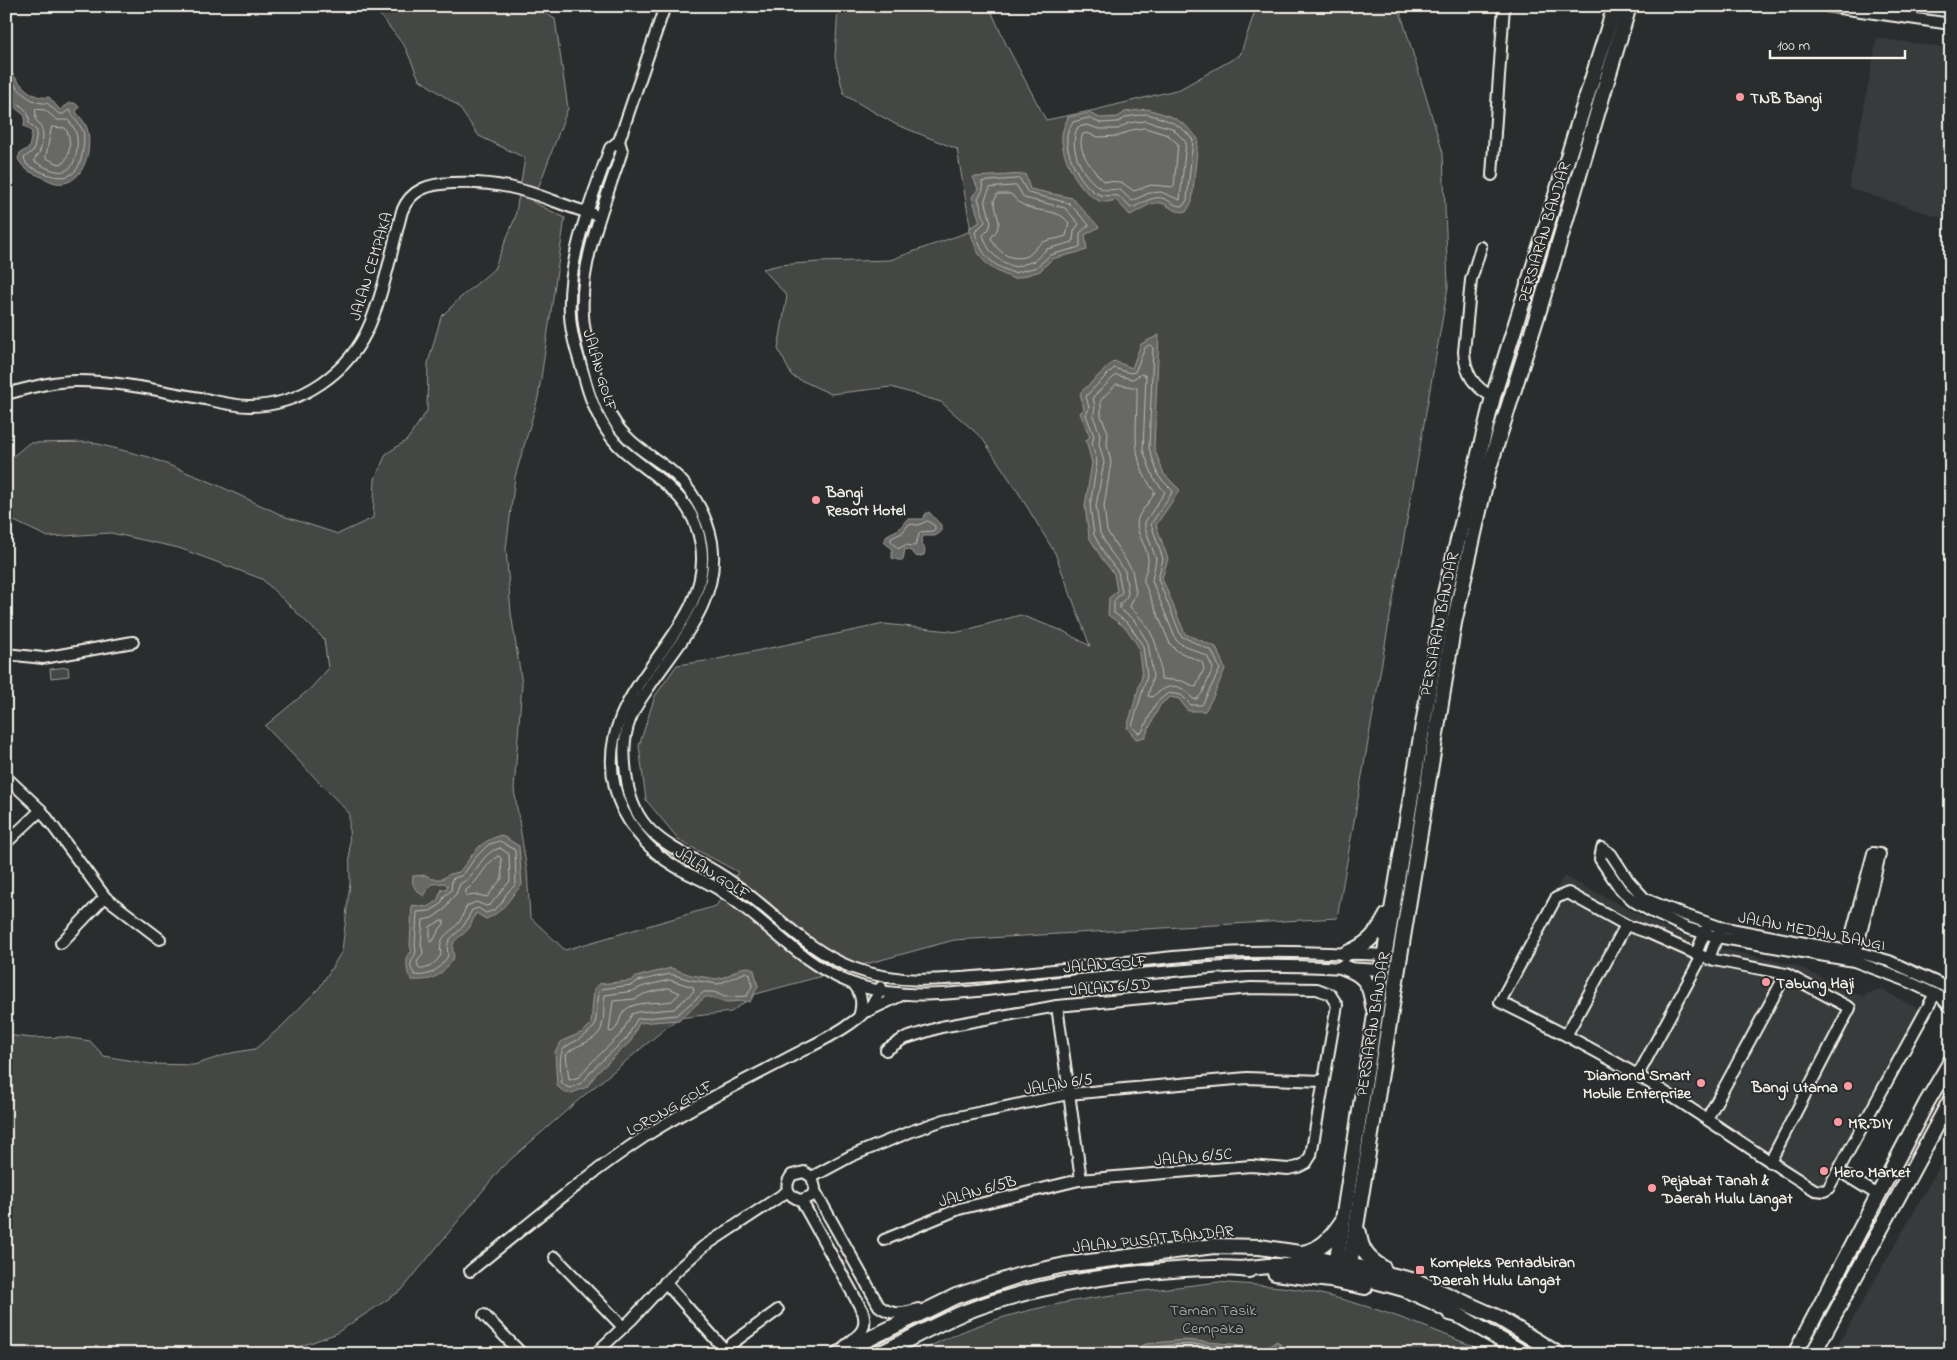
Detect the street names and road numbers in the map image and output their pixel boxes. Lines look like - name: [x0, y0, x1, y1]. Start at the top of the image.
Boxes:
- street label: PERSIARAN BANDAR: [1512, 159, 1578, 306]
- street label: JALAN CEMPAKA: [344, 209, 400, 324]
- street label: JALAN GOLF: [575, 327, 623, 415]
- street label: PERSIARAN BANDAR: [1414, 550, 1466, 698]
- street label: JALAN GOLF: [670, 841, 755, 907]
- street label: JALAN MEDAN BANGI: [1736, 906, 1887, 958]
- street label: JALAN GOLF: [1062, 949, 1149, 981]
- street label: PERSIARAN BANDAR: [1351, 950, 1397, 1098]
- street label: JALAN 6/5D: [1069, 973, 1152, 1003]
- street label: JALAN 6/5: [1022, 1068, 1094, 1102]
- street label: LORONG GOLF: [622, 1074, 718, 1143]
- street label: JALAN 6/5C: [1153, 1143, 1233, 1173]
- street label: JALAN 6/5B: [936, 1169, 1020, 1215]
- street label: JALAN PUSAT BANDAR: [1071, 1220, 1235, 1260]

